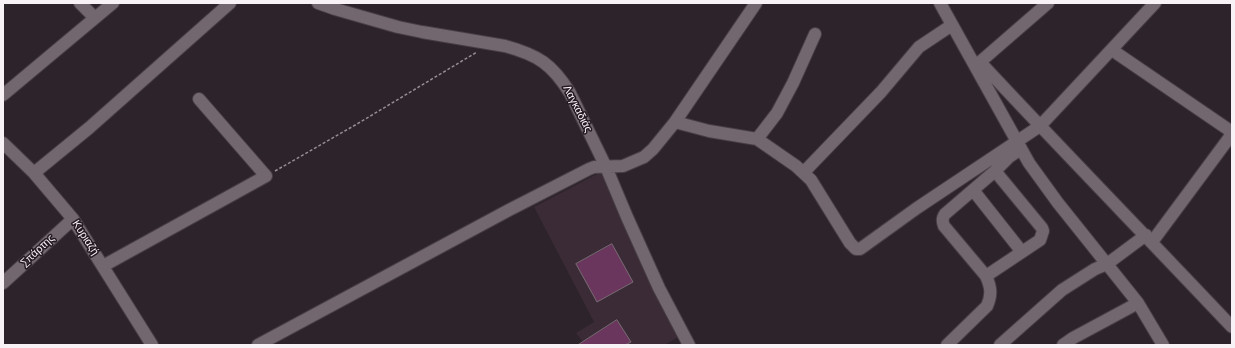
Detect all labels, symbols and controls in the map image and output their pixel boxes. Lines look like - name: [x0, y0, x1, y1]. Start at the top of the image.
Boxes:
- street label: Λαγκαδιάς: [560, 83, 594, 135]
- street label: Κυριαζή: [69, 218, 101, 258]
- street label: Σπάρτης: [18, 232, 58, 270]

